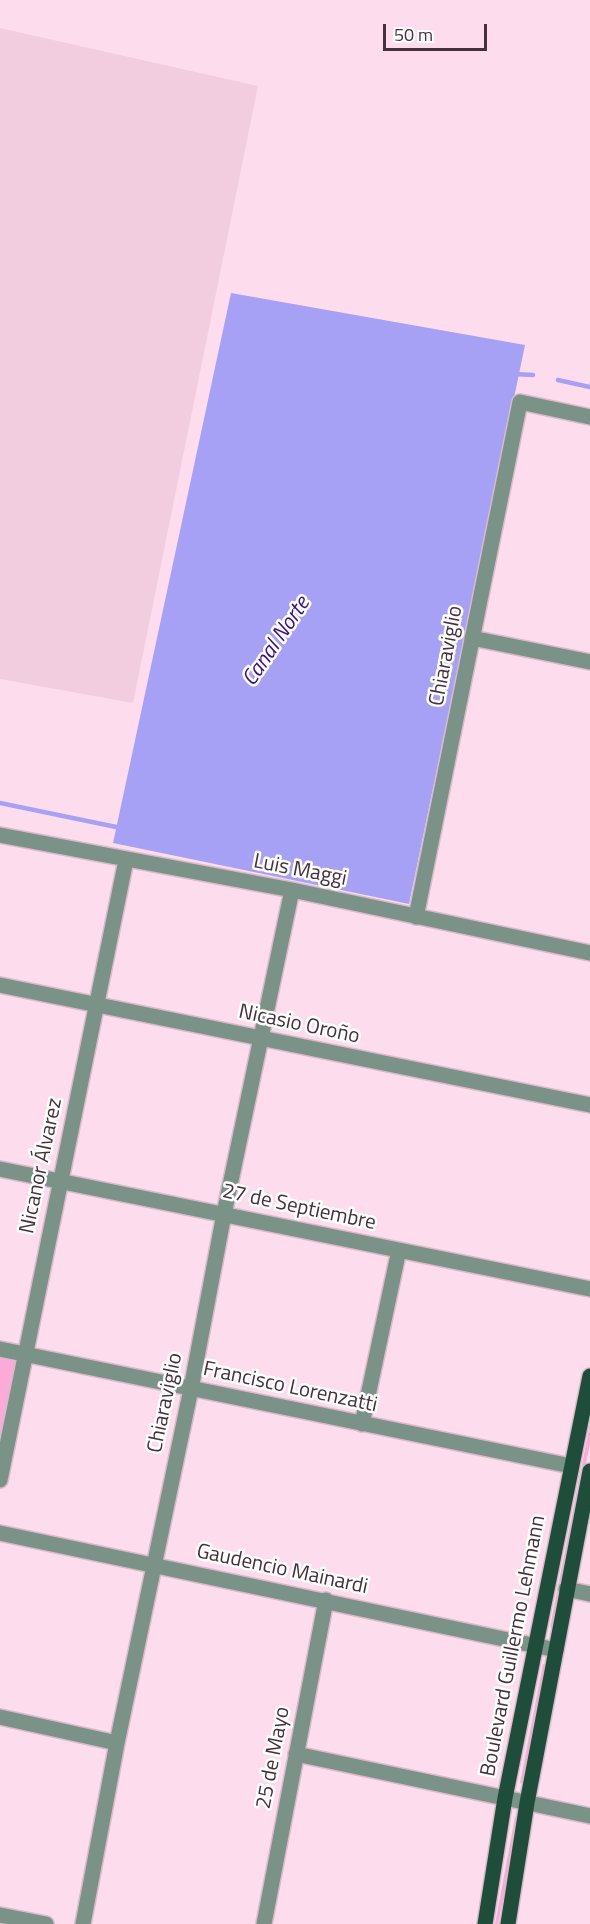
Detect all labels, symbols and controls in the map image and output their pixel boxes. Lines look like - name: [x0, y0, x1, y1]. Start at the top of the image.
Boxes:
- scale bar: [386, 12, 490, 50]
- text: 50 m: [394, 21, 433, 48]
- water label: Canal Norte: [237, 592, 317, 692]
- street label: Chiaraviglio: [425, 604, 469, 708]
- street label: Luis Maggi: [251, 850, 349, 892]
- street label: Nicasio Oroño: [236, 1000, 362, 1050]
- street label: Nicanor Álvarez: [15, 1096, 69, 1236]
- street label: 27 de Septiembre: [220, 1179, 378, 1237]
- street label: Chiaraviglio: [143, 1351, 189, 1455]
- street label: Francisco Lorenzatti: [201, 1357, 379, 1419]
- street label: Boulevard Guillermo Lehmann: [476, 1513, 552, 1779]
- street label: Gaudencio Mainardi: [194, 1540, 370, 1600]
- street label: 25 de Mayo: [252, 1705, 296, 1811]

